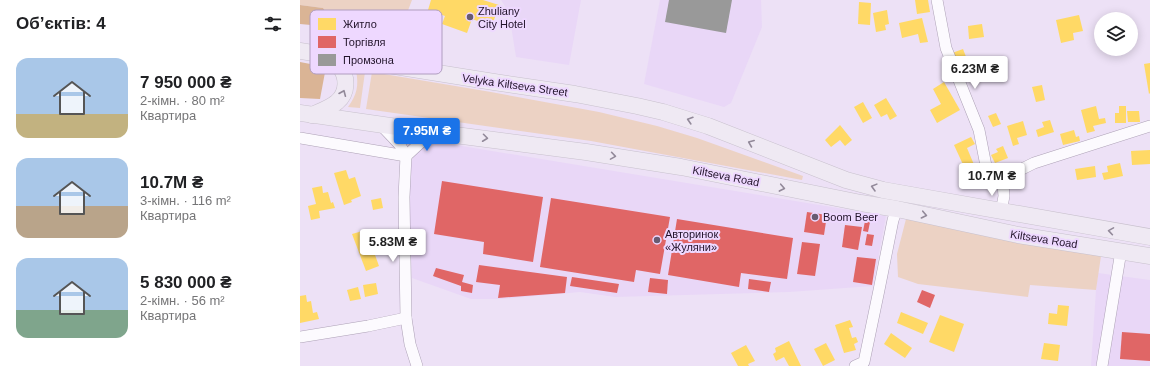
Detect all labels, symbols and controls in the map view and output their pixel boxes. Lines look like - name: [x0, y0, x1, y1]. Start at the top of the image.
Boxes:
- place label: Zhuliany City Hotel: [478, 5, 526, 30]
- legend: [310, 10, 442, 74]
- marker: Zhuliany City Hotel: [465, 12, 475, 22]
- map controls: [1094, 12, 1138, 56]
- button: layers: [1094, 12, 1138, 56]
- icon: filters: [262, 13, 284, 35]
- text: Об’єктів: 4: [16, 14, 106, 33]
- text: Житло: [343, 18, 377, 30]
- text: Торгівля: [343, 36, 386, 48]
- text: Промзона: [343, 54, 395, 66]
- pin: 6.23M ₴: [938, 56, 1012, 90]
- text: 6.23M ₴: [951, 61, 999, 76]
- street label: Velyka Kiltseva Street: [461, 72, 569, 98]
- text: 7 950 000 ₴: [140, 73, 232, 92]
- icon: home: [48, 74, 96, 122]
- one-way arrow: [338, 90, 346, 97]
- text: 2-кімн. · 80 m²: [140, 93, 225, 108]
- text: Квартира: [140, 108, 196, 123]
- one-way arrow: [687, 117, 694, 125]
- pin: 7.95M ₴: [390, 118, 464, 152]
- text: 7.95M ₴: [403, 123, 451, 138]
- one-way arrow: [481, 133, 488, 142]
- one-way arrow: [748, 140, 756, 148]
- one-way arrow: [610, 151, 616, 160]
- pin: 10.7M ₴: [955, 163, 1029, 197]
- street label: Kiltseva Road: [692, 164, 760, 188]
- text: 10.7M ₴: [968, 168, 1016, 183]
- text: 10.7M ₴: [140, 173, 203, 192]
- icon: home: [48, 174, 96, 222]
- one-way arrow: [779, 183, 786, 191]
- one-way arrow: [870, 183, 877, 192]
- text: 3-кімн. · 116 m²: [140, 193, 231, 208]
- text: Квартира: [140, 208, 196, 223]
- one-way arrow: [921, 210, 927, 218]
- place label: Boom Beer: [823, 211, 878, 223]
- marker: Boom Beer: [810, 212, 820, 222]
- one-way arrow: [1108, 227, 1115, 236]
- place label: Авторинок «Жуляни»: [665, 228, 718, 253]
- street label: Kiltseva Road: [1010, 228, 1078, 250]
- pin: 5.83M ₴: [356, 229, 430, 263]
- text: 5.83M ₴: [369, 234, 417, 249]
- marker: Авторинок «Жуляни»: [652, 235, 662, 245]
- text: 5 830 000 ₴: [140, 273, 232, 292]
- icon: home: [48, 274, 96, 322]
- text: 2-кімн. · 56 m²: [140, 293, 225, 308]
- text: Квартира: [140, 308, 196, 323]

